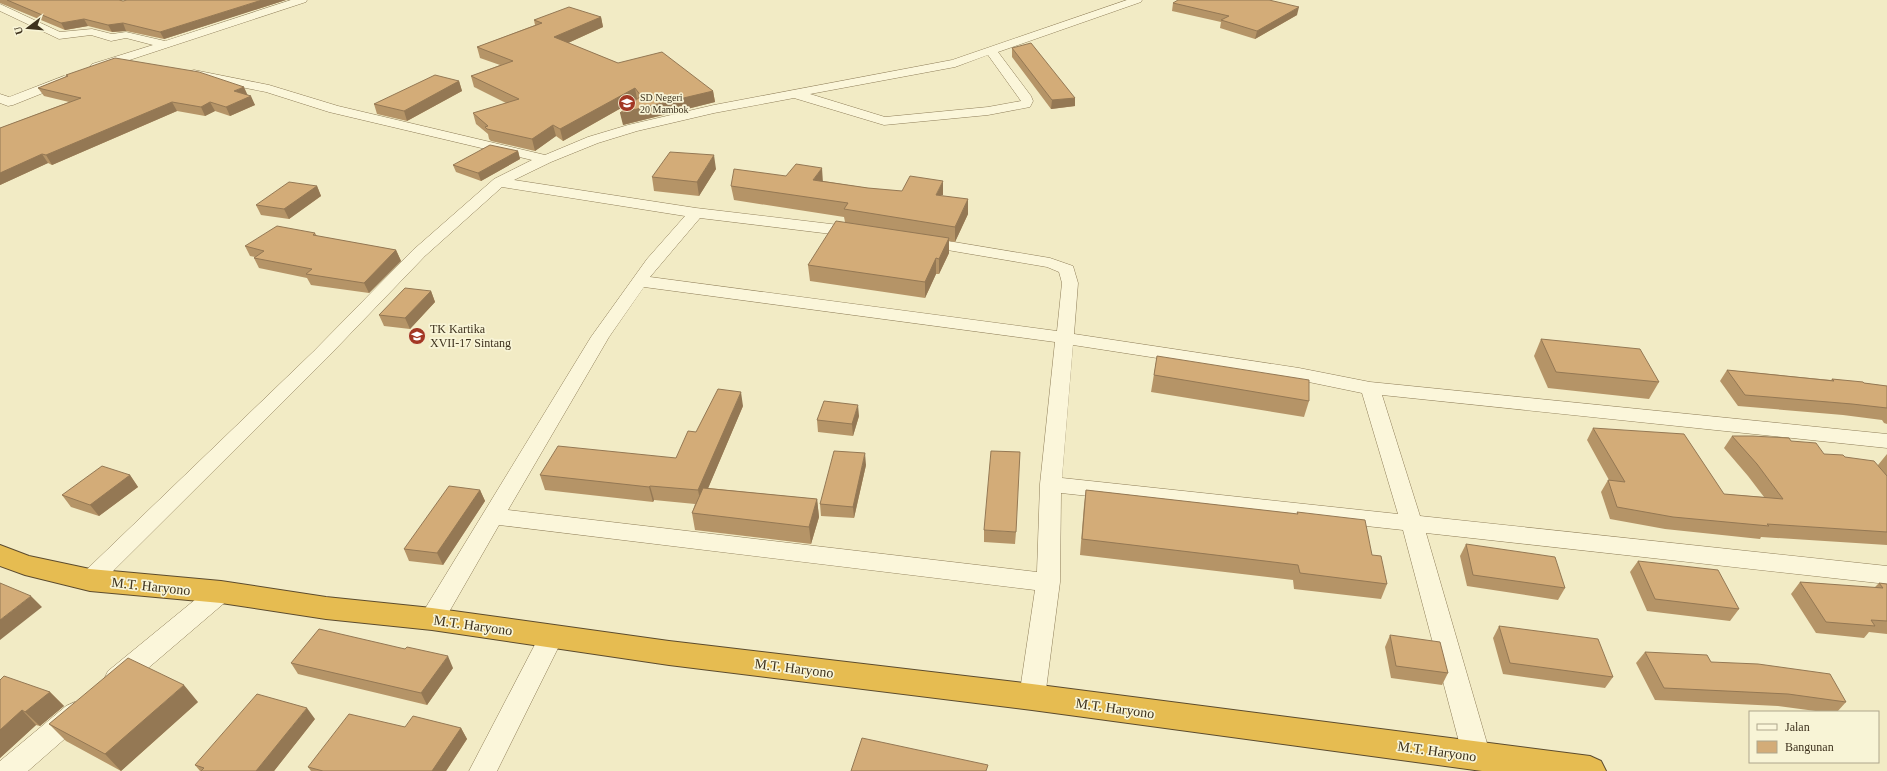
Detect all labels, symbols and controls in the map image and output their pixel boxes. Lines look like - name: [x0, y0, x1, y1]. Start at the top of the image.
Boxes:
- north arrow: [8, 8, 48, 48]
- text: U: [12, 25, 25, 36]
- place label: SD Negeri 20 Mambok: [640, 92, 689, 115]
- school or university icon: SD Negeri 20 Mambok: [617, 93, 637, 113]
- place label: TK Kartika XVII-17 Sintang: [430, 322, 511, 350]
- school or university icon: TK Kartika XVII-17 Sintang: [407, 326, 427, 346]
- street label: M.T. Haryono: [111, 575, 191, 598]
- street label: M.T. Haryono: [433, 613, 513, 638]
- street label: M.T. Haryono: [754, 656, 834, 681]
- street label: M.T. Haryono: [1075, 696, 1155, 721]
- legend: [1749, 711, 1879, 763]
- text: Jalan: [1785, 720, 1810, 734]
- street label: M.T. Haryono: [1397, 739, 1477, 764]
- text: Bangunan: [1785, 740, 1834, 754]

